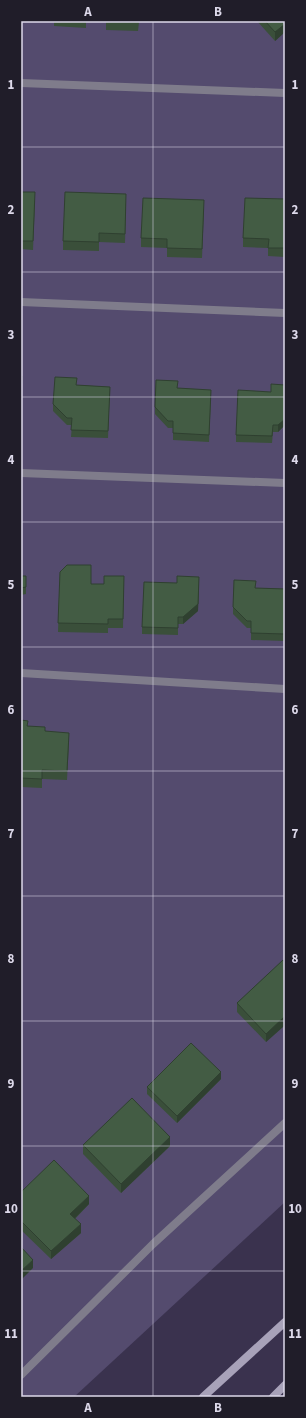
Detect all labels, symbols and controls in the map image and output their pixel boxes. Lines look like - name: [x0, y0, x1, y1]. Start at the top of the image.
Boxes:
- text: A: [83, 3, 92, 21]
- text: B: [214, 3, 222, 21]
- text: 1: [8, 76, 15, 94]
- text: 1: [292, 76, 299, 94]
- text: 2: [8, 201, 15, 219]
- text: 2: [292, 201, 299, 219]
- text: 3: [8, 326, 15, 344]
- text: 3: [292, 326, 299, 344]
- text: 4: [8, 451, 15, 469]
- text: 4: [292, 451, 299, 469]
- text: 5: [8, 576, 15, 594]
- text: 5: [292, 576, 299, 594]
- text: 6: [8, 701, 15, 719]
- text: 6: [292, 701, 299, 719]
- text: 7: [8, 825, 15, 843]
- text: 7: [292, 825, 299, 843]
- text: 8: [8, 950, 15, 968]
- text: 8: [292, 950, 299, 968]
- text: 9: [8, 1075, 15, 1093]
- text: 9: [292, 1075, 299, 1093]
- text: 10: [4, 1200, 18, 1218]
- text: 10: [288, 1200, 302, 1218]
- text: 11: [4, 1325, 18, 1343]
- text: 11: [288, 1325, 302, 1343]
- text: A: [83, 1399, 92, 1417]
- text: B: [214, 1399, 222, 1417]

